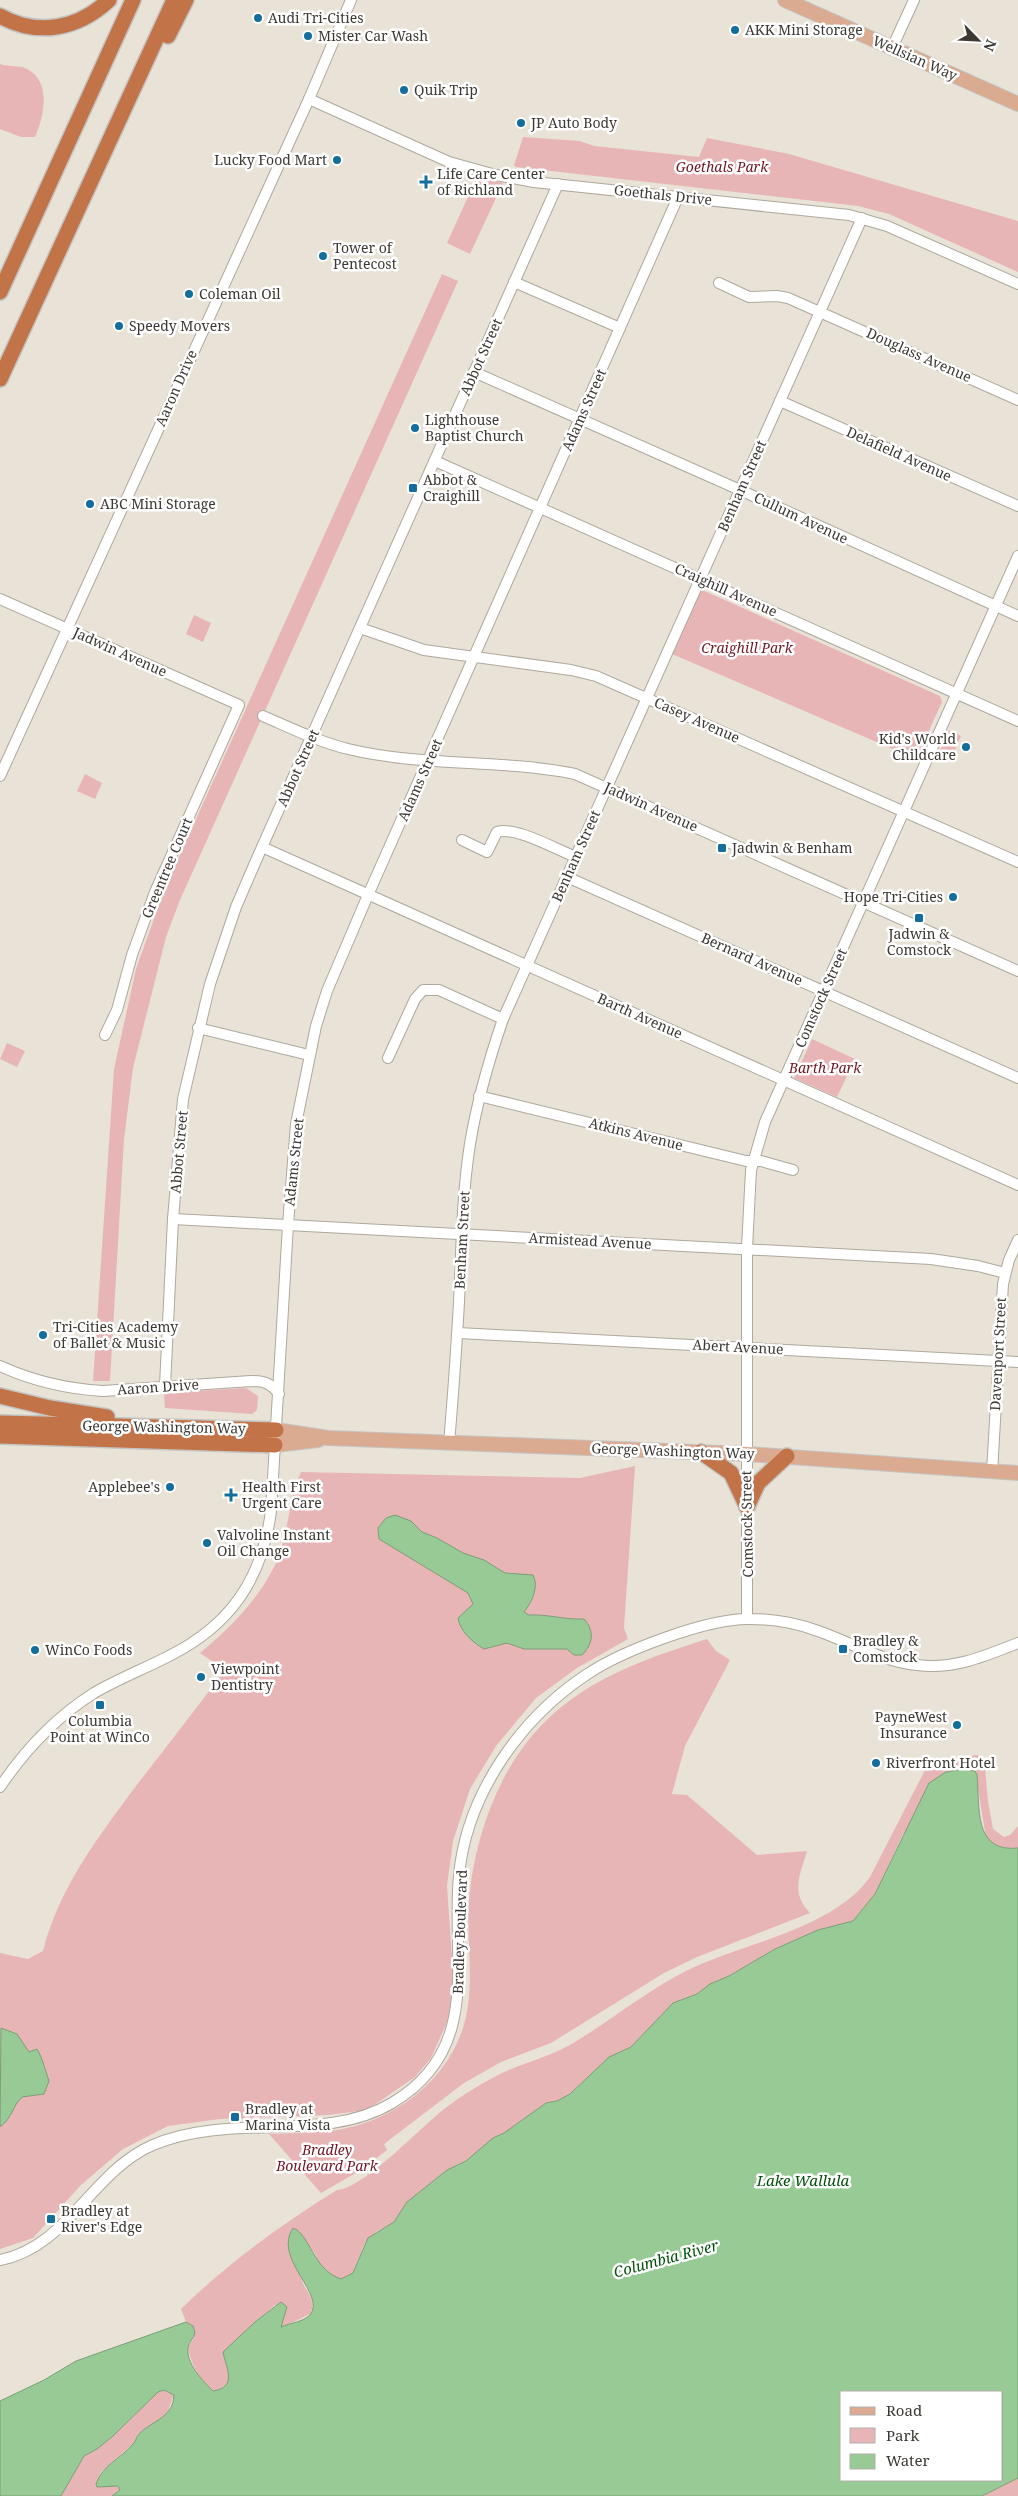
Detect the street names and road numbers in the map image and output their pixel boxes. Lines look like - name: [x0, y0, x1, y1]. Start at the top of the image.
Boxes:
- street label: Wellsian Way: [870, 30, 960, 85]
- street label: Goethals Drive: [613, 180, 713, 209]
- street label: Abbot Street: [455, 315, 506, 398]
- street label: Douglass Avenue: [864, 323, 975, 386]
- street label: Aaron Drive: [150, 346, 201, 429]
- street label: Adams Street: [557, 366, 610, 454]
- street label: Delafield Avenue: [844, 422, 955, 485]
- street label: Benham Street: [713, 437, 770, 535]
- street label: Cullum Avenue: [751, 487, 851, 548]
- street label: Craighill Avenue: [672, 558, 781, 621]
- street label: Jadwin Avenue: [69, 622, 170, 681]
- street label: Casey Avenue: [651, 692, 743, 747]
- street label: Abbot Street: [272, 726, 323, 809]
- street label: Adams Street: [393, 736, 446, 824]
- street label: Jadwin Avenue: [600, 777, 701, 836]
- street label: Benham Street: [547, 807, 604, 905]
- street label: Greentree Court: [137, 814, 196, 921]
- street label: Bernard Avenue: [699, 928, 806, 989]
- street label: Comstock Street: [790, 945, 851, 1051]
- street label: Barth Avenue: [595, 988, 686, 1043]
- street label: Abbot Street: [165, 1110, 192, 1194]
- street label: Atkins Avenue: [587, 1113, 685, 1154]
- street label: Adams Street: [279, 1117, 308, 1207]
- street label: Benham Street: [449, 1190, 474, 1290]
- street label: Armistead Avenue: [528, 1228, 652, 1253]
- street label: Davenport Street: [985, 1297, 1010, 1411]
- street label: Abert Avenue: [692, 1335, 784, 1358]
- street label: Aaron Drive: [116, 1374, 200, 1399]
- street label: George Washington Way: [82, 1416, 246, 1437]
- street label: George Washington Way: [591, 1438, 755, 1463]
- street label: Comstock Street: [736, 1470, 757, 1578]
- street label: Bradley Boulevard: [448, 1869, 471, 1995]

